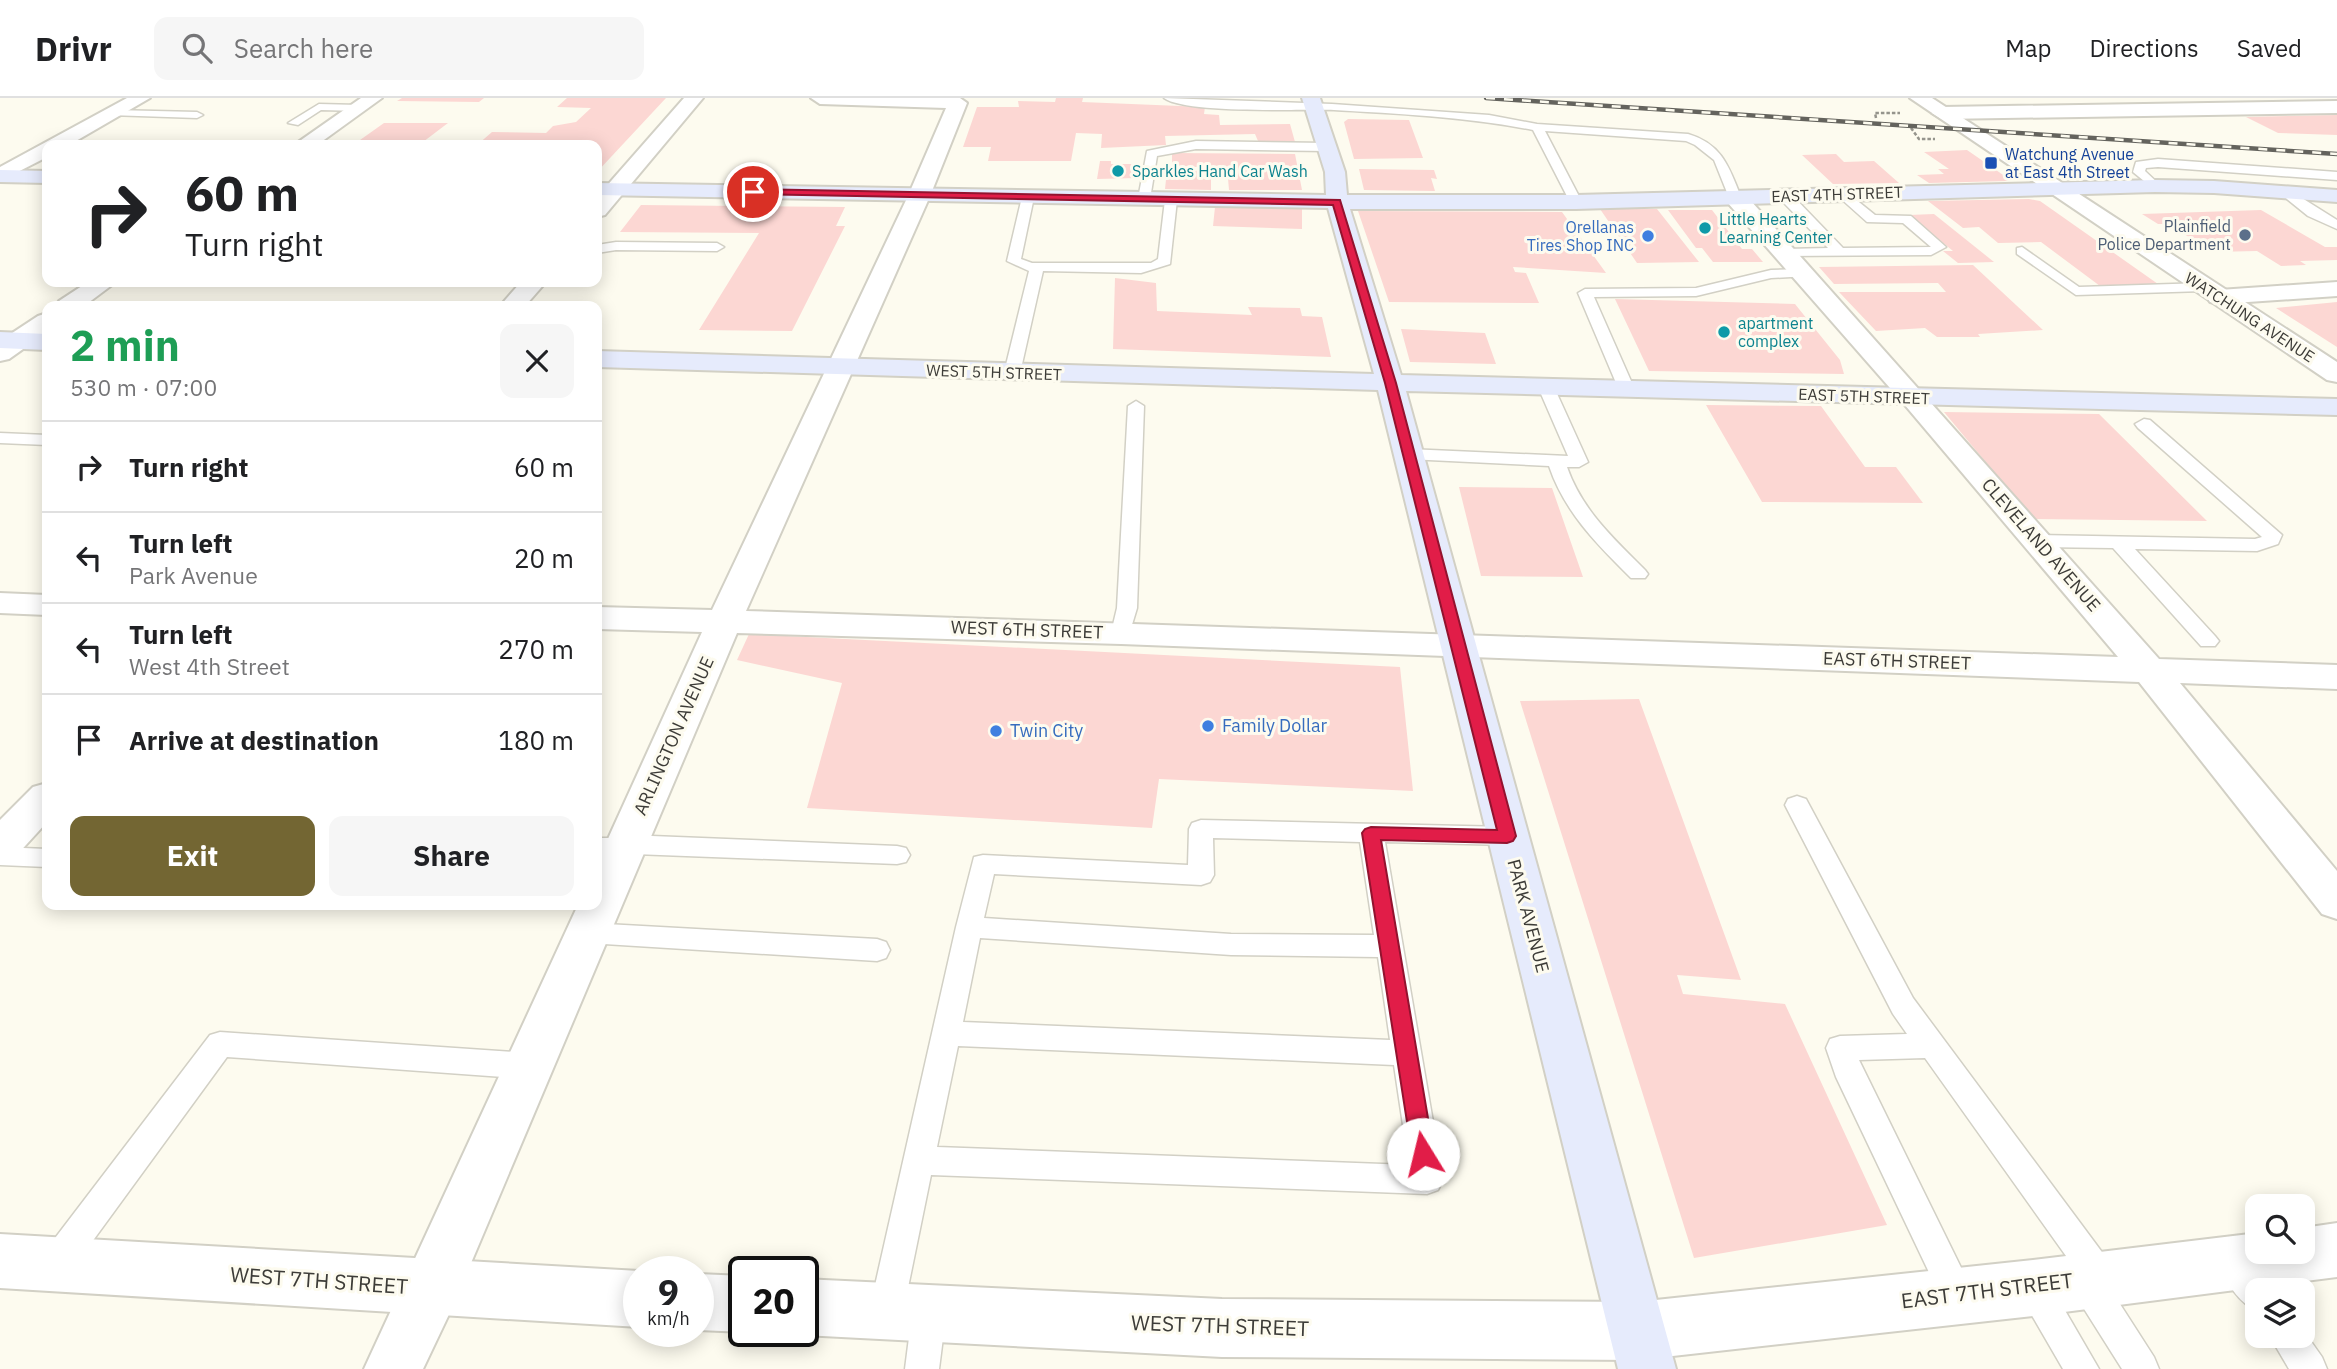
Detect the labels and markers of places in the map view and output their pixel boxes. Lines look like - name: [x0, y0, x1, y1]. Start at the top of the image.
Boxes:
- place label: Watchung Avenue at East 4th Street: [2005, 144, 2134, 182]
- marker: Watchung Avenue at East 4th Street: [1983, 155, 1999, 171]
- place label: Sparkles Hand Car Wash: [1132, 161, 1308, 181]
- pin: [723, 162, 783, 222]
- marker: Sparkles Hand Car Wash: [1110, 163, 1126, 179]
- place label: Little Hearts Learning Center: [1719, 209, 1833, 247]
- place label: Plainfield Police Department: [2097, 216, 2231, 254]
- place label: Orellanas Tires Shop INC: [1527, 217, 1634, 255]
- marker: Little Hearts Learning Center: [1697, 220, 1713, 236]
- marker: Plainfield Police Department: [2237, 227, 2253, 243]
- marker: Orellanas Tires Shop INC: [1640, 228, 1656, 244]
- place label: apartment complex: [1738, 313, 1813, 351]
- marker: apartment complex: [1716, 324, 1732, 340]
- place label: Family Dollar: [1222, 714, 1328, 737]
- marker: Family Dollar: [1200, 718, 1216, 734]
- place label: Twin City: [1010, 719, 1083, 742]
- marker: Twin City: [988, 723, 1004, 739]

